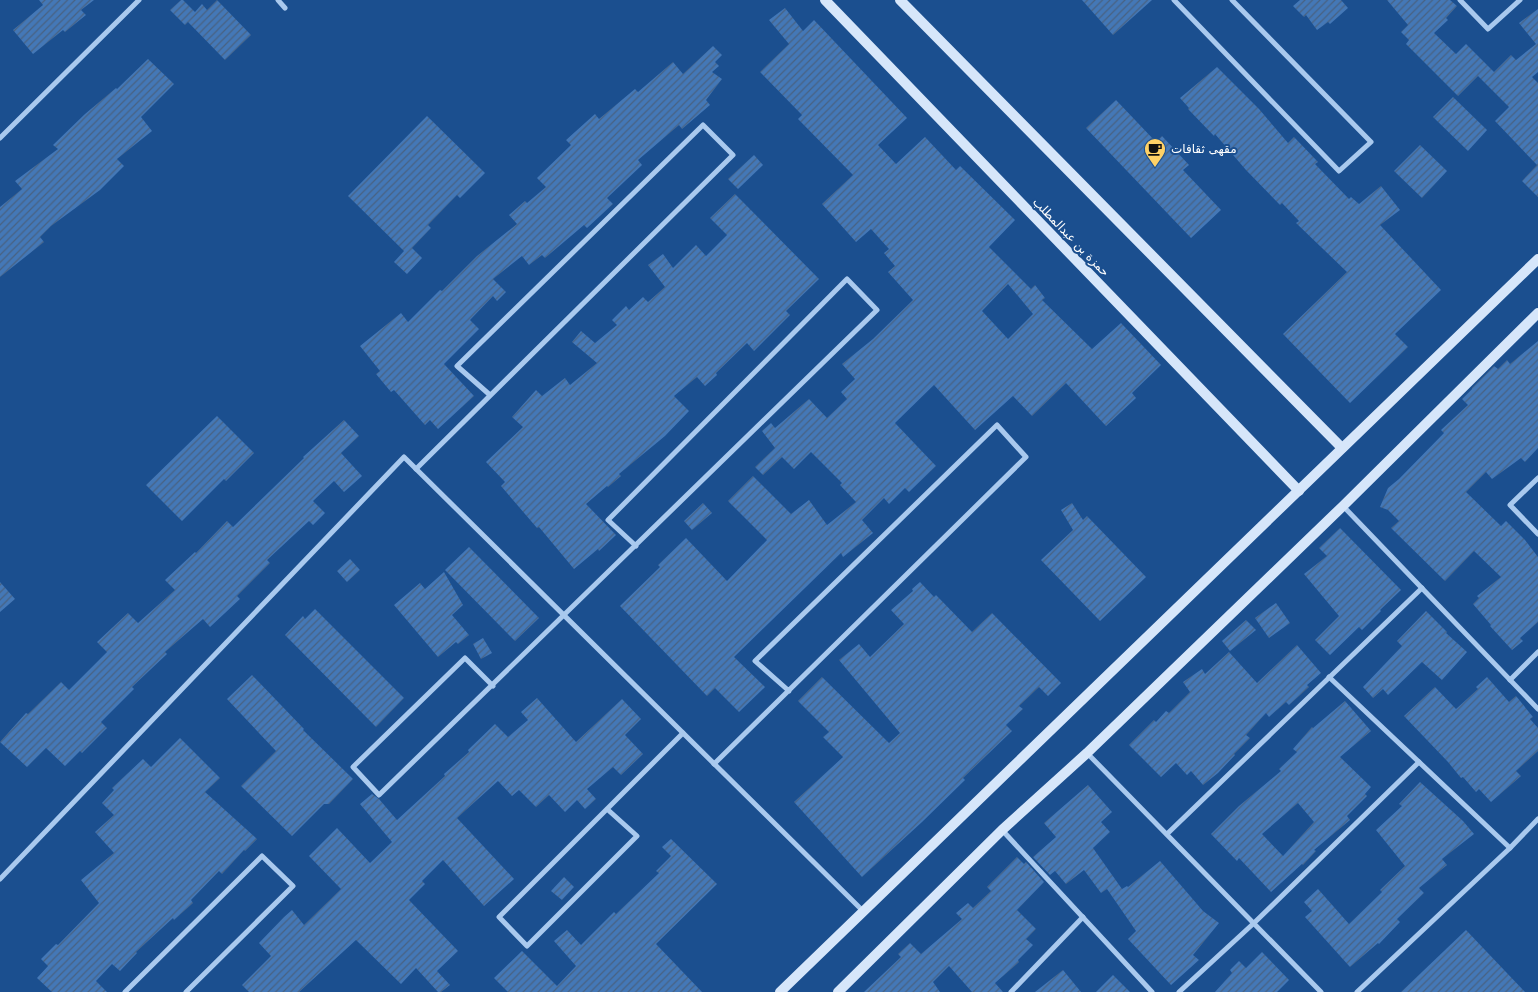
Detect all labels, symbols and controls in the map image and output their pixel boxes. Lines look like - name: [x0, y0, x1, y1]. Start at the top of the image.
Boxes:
- cafe icon: مقهى ثقافات: [1143, 137, 1167, 168]
- place label: مقهى ثقافات: [1171, 142, 1237, 156]
- street label: حمزة بن عبدالمطلب: [1029, 195, 1112, 280]

